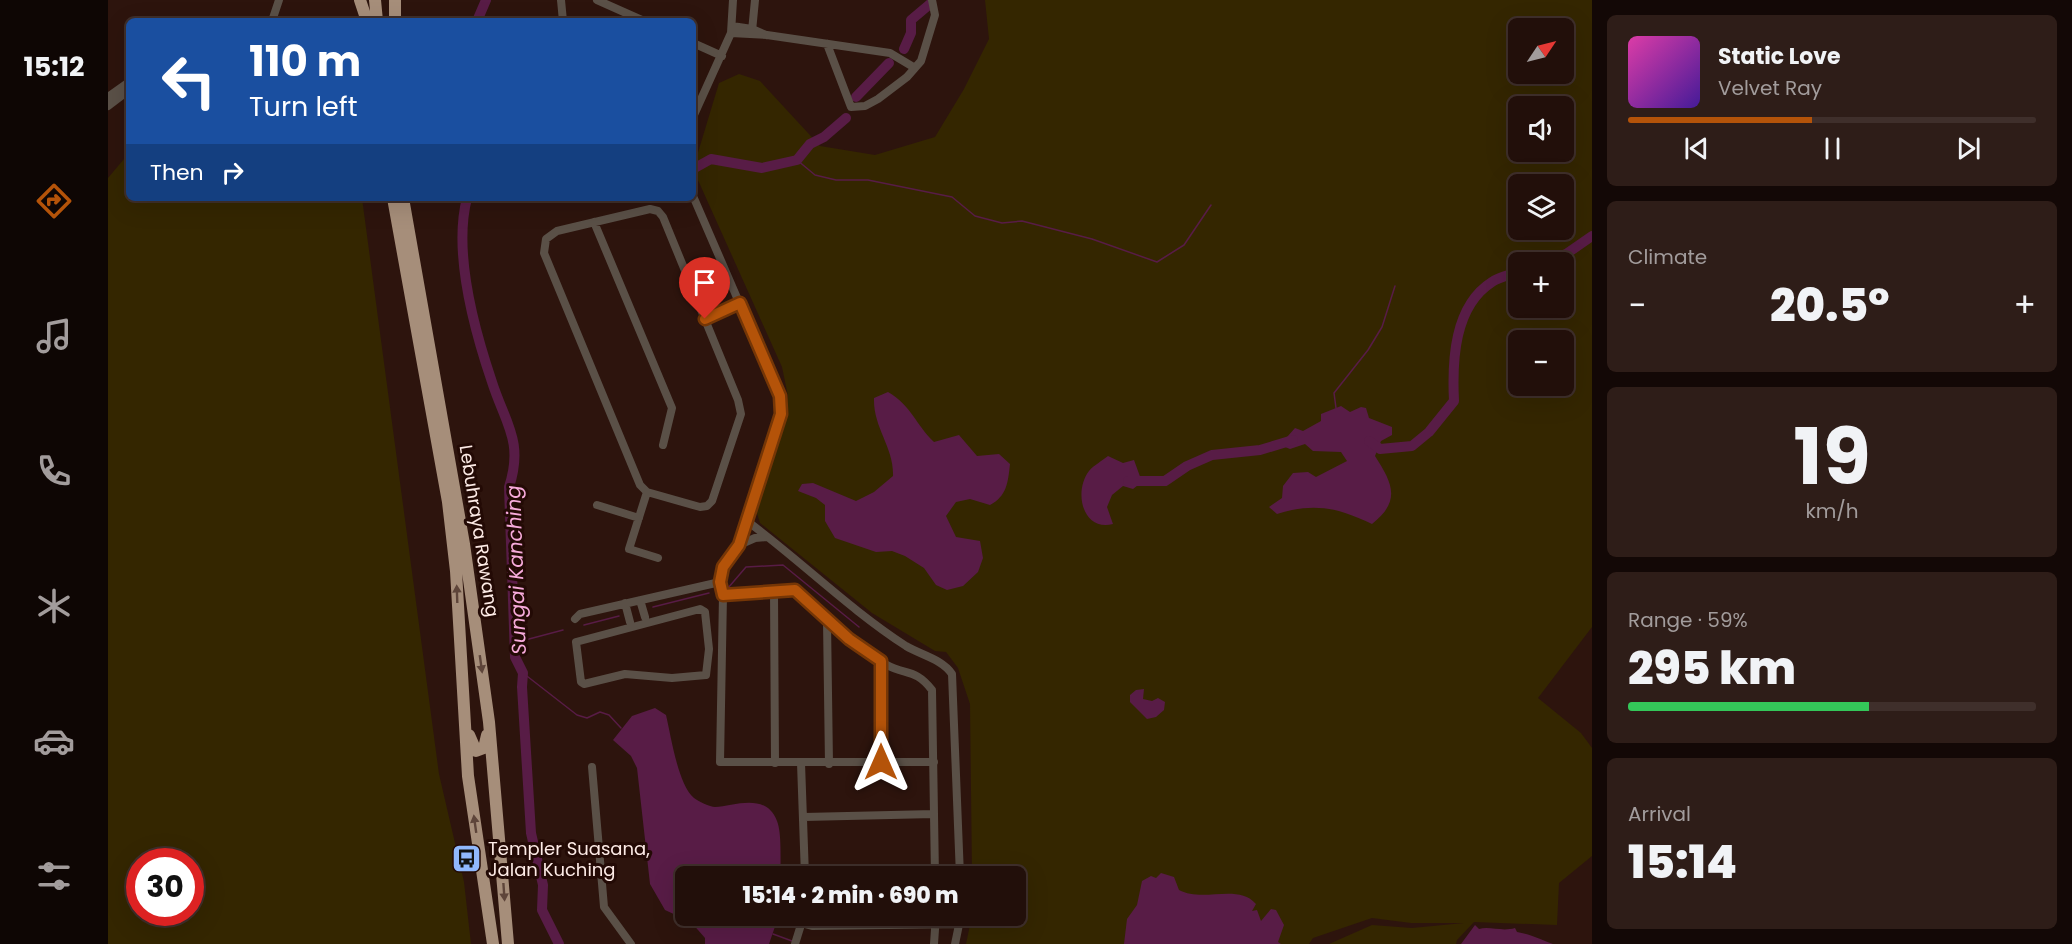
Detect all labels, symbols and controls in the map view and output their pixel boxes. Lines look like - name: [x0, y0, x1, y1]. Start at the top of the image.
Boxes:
- north arrow: [1508, 18, 1574, 84]
- map controls: [1508, 18, 1574, 396]
- text: 110 m: [249, 32, 361, 91]
- text: Static Love: [1718, 41, 1841, 72]
- icon: left: [150, 42, 228, 120]
- text: 15:12: [24, 48, 84, 85]
- text: Velvet Ray: [1718, 74, 1822, 102]
- text: Turn left: [249, 88, 358, 125]
- button: sound: [1508, 96, 1574, 162]
- icon: previous: [1680, 132, 1713, 165]
- icon: pause: [1816, 132, 1849, 165]
- icon: next: [1952, 132, 1985, 165]
- icon: right: [216, 156, 249, 189]
- text: Then: [150, 157, 204, 188]
- button: layers: [1508, 174, 1574, 240]
- icon: directions: [33, 180, 75, 222]
- text: Climate: [1628, 243, 1707, 271]
- button: +: [1508, 252, 1574, 318]
- pin: [679, 257, 730, 319]
- icon: arrive: [688, 266, 721, 299]
- text: 20.5°: [1770, 274, 1890, 337]
- text: −: [1628, 282, 1646, 329]
- text: +: [2013, 282, 2036, 329]
- icon: music: [33, 315, 75, 357]
- button: −: [1508, 330, 1574, 396]
- text: 19: [1793, 402, 1871, 511]
- street label: Lebuhraya Rawang: [454, 443, 505, 619]
- icon: phone: [33, 450, 75, 492]
- water label: Sungai Kanching: [499, 485, 533, 655]
- text: km/h: [1805, 497, 1859, 525]
- one-way arrow: [452, 584, 461, 603]
- icon: climate: [33, 585, 75, 627]
- text: Range · 59%: [1628, 606, 1748, 634]
- text: 295 km: [1628, 637, 1796, 700]
- one-way arrow: [476, 655, 485, 674]
- icon: car: [33, 720, 75, 762]
- position arrow: [849, 730, 913, 794]
- text: Arrival: [1628, 800, 1691, 828]
- one-way arrow: [471, 814, 480, 833]
- text: 15:14: [1628, 831, 1737, 894]
- place label: Templer Suasana, Jalan Kuching: [488, 836, 650, 882]
- bus stop icon: Templer Suasana, Jalan Kuching: [451, 843, 483, 875]
- speed limit sign: 30: [126, 848, 204, 926]
- icon: filters: [33, 855, 75, 897]
- text: 15:14 · 2 min · 690 m: [743, 880, 958, 911]
- one-way arrow: [499, 883, 509, 902]

